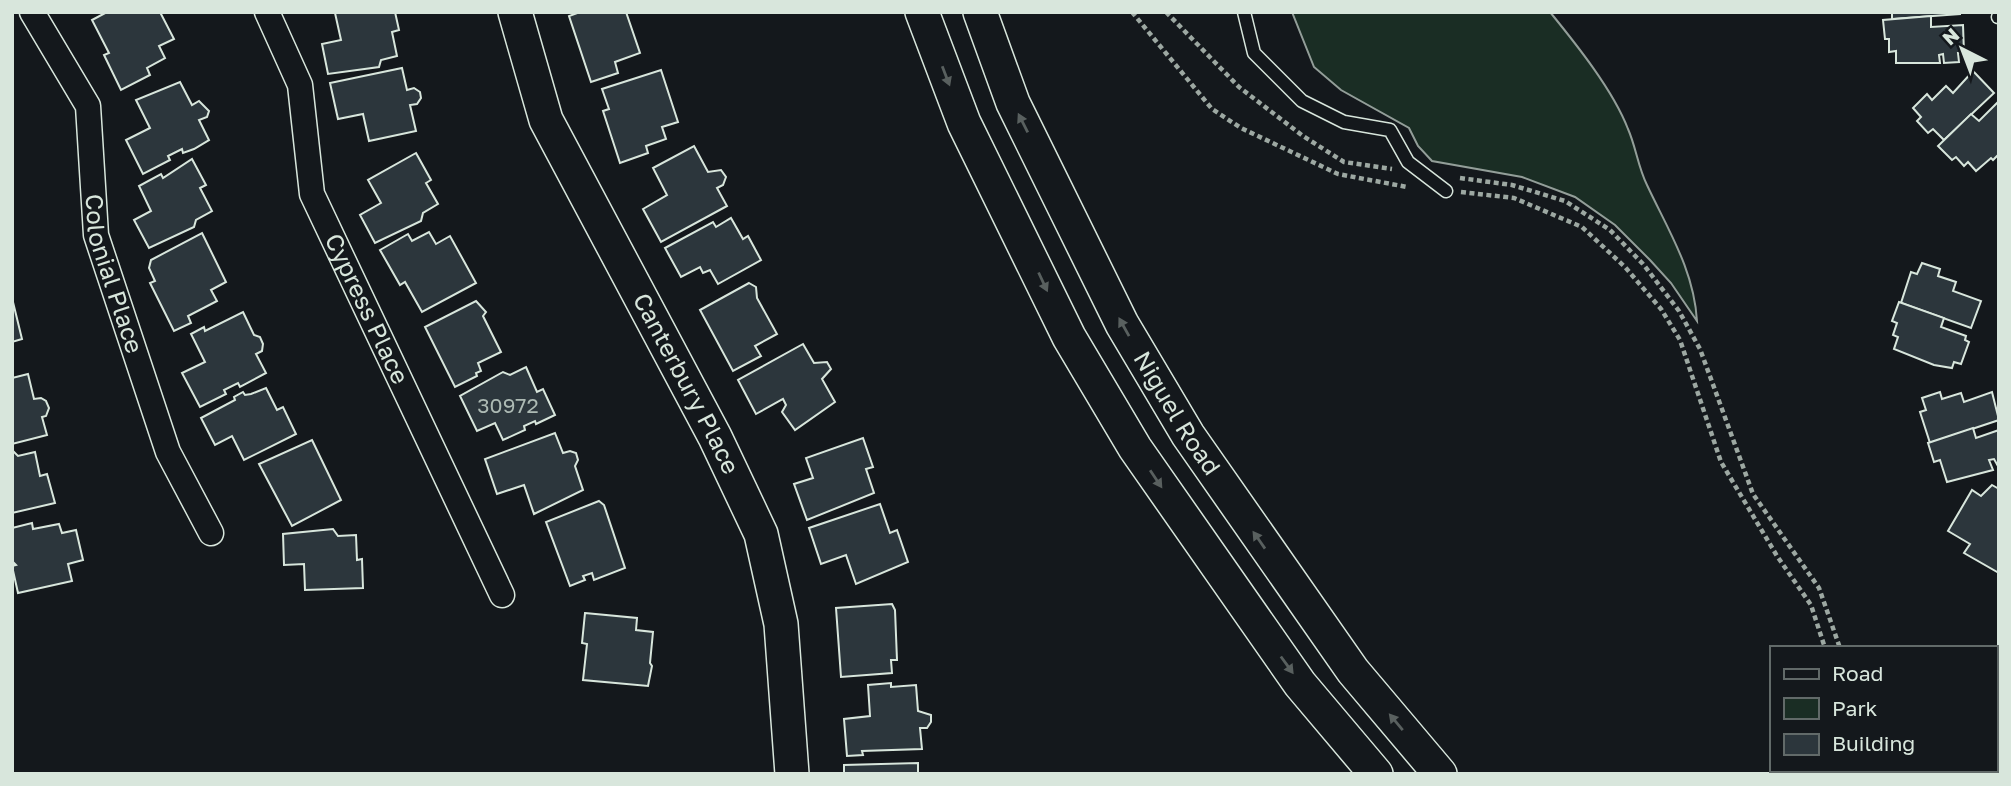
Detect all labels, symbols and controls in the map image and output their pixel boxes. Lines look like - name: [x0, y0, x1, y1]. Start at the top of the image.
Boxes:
- north arrow: [1927, 14, 1997, 84]
- text: N: [1937, 23, 1963, 49]
- one-way arrow: [941, 66, 952, 87]
- one-way arrow: [1018, 113, 1029, 133]
- street label: Colonial Place: [80, 193, 150, 357]
- street label: Cypress Place: [320, 228, 416, 388]
- one-way arrow: [1037, 272, 1049, 292]
- street label: Canterbury Place: [628, 288, 746, 478]
- one-way arrow: [1119, 317, 1130, 337]
- street label: Niguel Road: [1128, 346, 1227, 480]
- house number: 30972: [477, 392, 539, 418]
- one-way arrow: [1149, 470, 1163, 488]
- one-way arrow: [1252, 531, 1266, 549]
- legend: [1770, 646, 1997, 772]
- one-way arrow: [1279, 656, 1293, 674]
- text: Road: [1832, 660, 1883, 686]
- text: Park: [1832, 695, 1878, 721]
- one-way arrow: [1389, 713, 1404, 730]
- text: Building: [1832, 730, 1915, 756]

